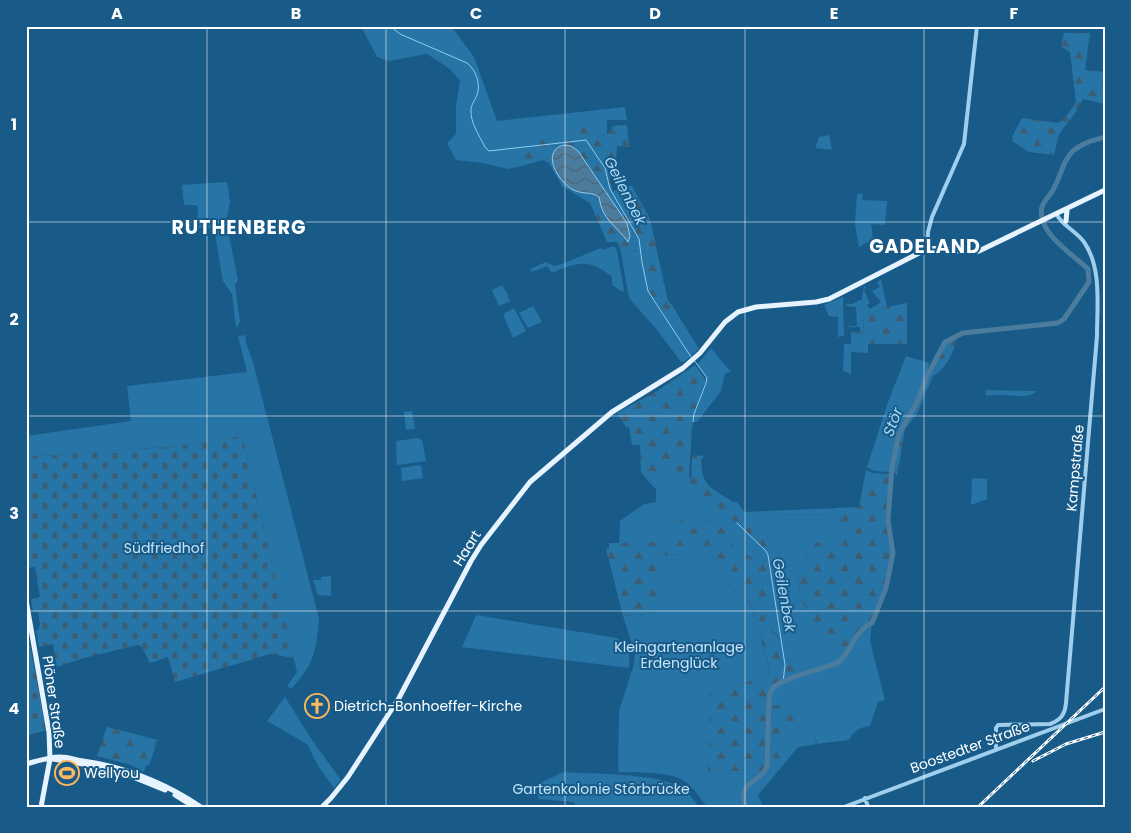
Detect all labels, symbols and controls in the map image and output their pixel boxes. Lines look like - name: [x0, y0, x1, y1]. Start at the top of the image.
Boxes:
- text: A: [111, 2, 123, 25]
- text: B: [291, 2, 301, 25]
- text: C: [470, 2, 482, 25]
- text: D: [649, 2, 661, 25]
- text: E: [830, 2, 838, 25]
- text: F: [1010, 2, 1019, 25]
- text: 1: [11, 113, 17, 136]
- water label: Geilenbek: [599, 153, 652, 230]
- district label: RUTHENBERG: [171, 214, 307, 241]
- district label: GADELAND: [869, 233, 981, 260]
- text: 2: [9, 308, 19, 331]
- water label: Stör: [877, 404, 908, 439]
- street label: Kampstraße: [1061, 423, 1089, 512]
- text: 3: [9, 502, 19, 525]
- street label: Haart: [448, 526, 486, 570]
- park label: Südfriedhof: [124, 538, 205, 558]
- water label: Geilenbek: [768, 556, 802, 635]
- park label: Kleingartenanlage Erdenglück: [614, 637, 744, 673]
- street label: Plöner Straße: [38, 654, 70, 750]
- church icon: Dietrich-Bonhoeffer-Kirche: [304, 693, 330, 719]
- place label: Dietrich-Bonhoeffer-Kirche: [334, 696, 522, 716]
- text: 4: [9, 697, 20, 720]
- street label: Boostedter Straße: [907, 716, 1033, 778]
- sports icon: Wellyou: [54, 760, 80, 786]
- place label: Wellyou: [84, 763, 139, 783]
- park label: Gartenkolonie Störbrücke: [512, 779, 690, 799]

